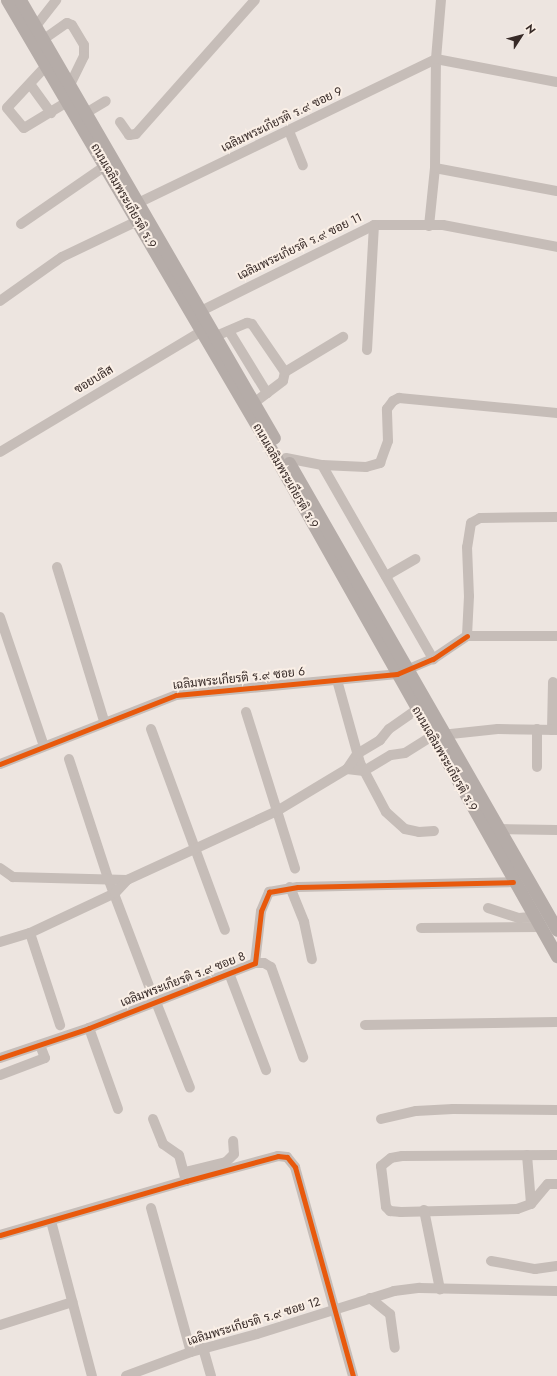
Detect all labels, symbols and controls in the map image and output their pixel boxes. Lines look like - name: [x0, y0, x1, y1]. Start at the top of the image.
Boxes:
- north arrow: [501, 16, 541, 56]
- text: N: [522, 21, 540, 37]
- street label: เฉลิมพระเกียรติ ร.๙ ซอย 9: [219, 84, 345, 156]
- street label: ถนนเฉลิมพระเกียรติ ร.9: [87, 141, 159, 251]
- street label: เฉลิมพระเกียรติ ร.๙ ซอย 11: [235, 211, 365, 283]
- street label: ซอยบลิส: [72, 363, 116, 397]
- street label: ถนนเฉลิมพระเกียรติ ร.9: [249, 421, 321, 531]
- street label: เฉลิมพระเกียรติ ร.๙ ซอย 6: [172, 665, 306, 693]
- street label: ถนนเฉลิมพระเกียรติ ร.9: [408, 704, 480, 814]
- street label: เฉลิมพระเกียรติ ร.๙ ซอย 8: [118, 950, 248, 1010]
- street label: เฉลิมพระเกียรติ ร.๙ ซอย 12: [186, 1295, 322, 1349]

